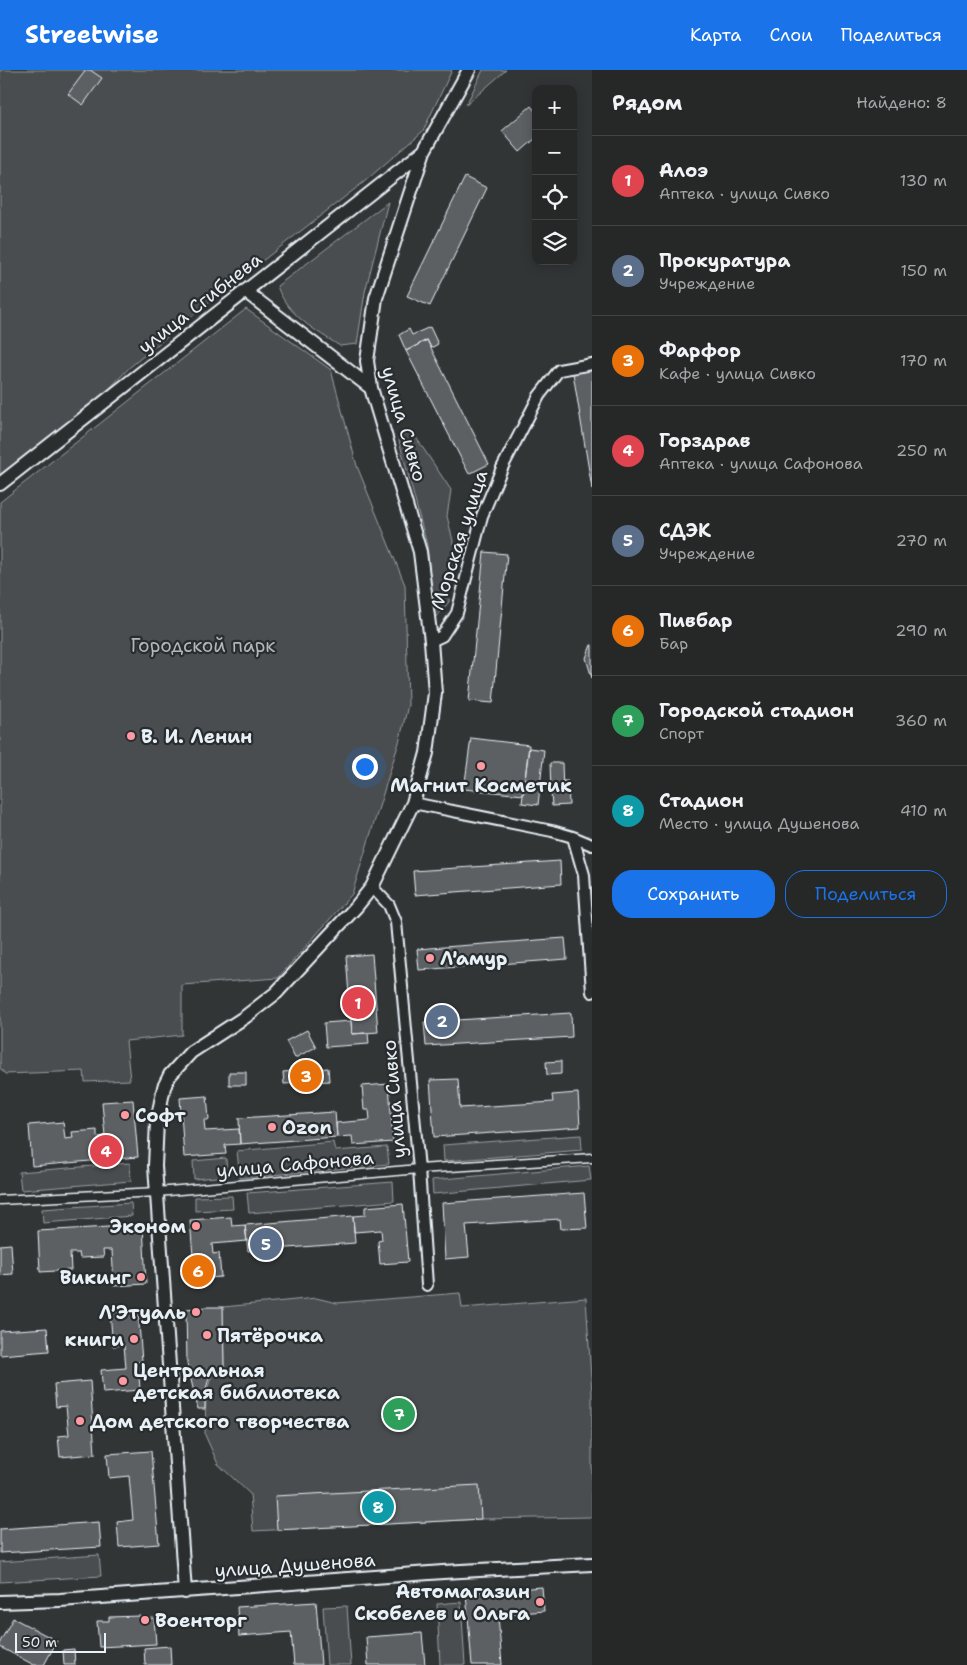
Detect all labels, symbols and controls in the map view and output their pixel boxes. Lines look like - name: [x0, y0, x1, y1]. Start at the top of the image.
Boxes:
- text: Streetwise: [25, 19, 159, 51]
- text: Карта: [690, 23, 741, 47]
- text: Слои: [769, 23, 813, 47]
- text: Поделиться: [841, 23, 942, 47]
- map controls: [532, 85, 577, 265]
- button: +: [532, 85, 577, 130]
- text: Рядом: [612, 89, 682, 117]
- text: Найдено: 8: [856, 92, 947, 113]
- button: −: [532, 130, 577, 175]
- text: Алоэ: [659, 158, 708, 183]
- text: 1: [624, 170, 632, 191]
- text: 130 m: [900, 170, 947, 191]
- button: locate: [532, 175, 577, 220]
- text: Аптека · улица Сивко: [659, 183, 830, 204]
- button: layers: [532, 220, 577, 265]
- street label: улица Сгибнева: [133, 247, 267, 359]
- text: Прокуратура: [659, 248, 790, 273]
- text: 2: [622, 260, 634, 281]
- text: 150 m: [900, 260, 947, 281]
- text: Учреждение: [659, 273, 755, 294]
- text: Фарфор: [659, 338, 741, 363]
- text: 3: [622, 350, 634, 371]
- text: 170 m: [900, 350, 947, 371]
- street label: улица Сивко: [376, 363, 432, 485]
- text: Кафе · улица Сивко: [659, 363, 816, 384]
- text: Горздрав: [659, 428, 750, 453]
- text: 4: [622, 440, 634, 461]
- text: 250 m: [896, 440, 947, 461]
- text: Аптека · улица Сафонова: [659, 453, 863, 474]
- street label: Морская улица: [425, 467, 493, 613]
- text: СДЭК: [659, 518, 711, 543]
- text: 5: [623, 530, 633, 551]
- text: 270 m: [896, 530, 947, 551]
- text: Учреждение: [659, 543, 755, 564]
- text: Пивбар: [659, 608, 732, 633]
- text: 6: [622, 620, 634, 641]
- text: 290 m: [895, 620, 947, 641]
- park label: Городской парк: [131, 633, 275, 658]
- text: Бар: [659, 633, 688, 654]
- text: Городской стадион: [659, 698, 854, 723]
- text: 7: [622, 710, 634, 731]
- text: 360 m: [895, 710, 947, 731]
- text: Спорт: [659, 723, 704, 744]
- place label: В. И. Ленин: [141, 724, 252, 749]
- marker: В. И. Ленин: [125, 730, 137, 742]
- your location: [352, 754, 378, 780]
- marker: Магнит Косметик: [475, 760, 487, 772]
- place label: Магнит Косметик: [390, 773, 572, 798]
- text: Стадион: [659, 788, 744, 813]
- text: 8: [622, 800, 634, 821]
- text: 410 m: [900, 800, 947, 821]
- text: Место · улица Душенова: [659, 813, 859, 834]
- button: Сохранить: [612, 870, 775, 918]
- button: Поделиться: [785, 870, 947, 918]
- place label: Л'амур: [440, 946, 507, 971]
- marker: Л'амур: [424, 952, 436, 964]
- pin: 1: [342, 984, 374, 1022]
- pin: 2: [426, 1002, 458, 1040]
- street label: улица Сивко: [376, 1039, 412, 1159]
- pin: 3: [290, 1057, 322, 1095]
- place label: Софт: [135, 1103, 186, 1128]
- marker: Софт: [119, 1109, 131, 1121]
- place label: Ozon: [282, 1115, 332, 1140]
- marker: Ozon: [266, 1121, 278, 1133]
- pin: 4: [90, 1132, 122, 1170]
- street label: улица Сафонова: [215, 1145, 375, 1183]
- place label: Эконом: [110, 1214, 186, 1239]
- marker: Эконом: [190, 1220, 202, 1232]
- pin: 5: [250, 1225, 282, 1263]
- pin: 6: [182, 1252, 214, 1290]
- place label: Викинг: [60, 1265, 131, 1290]
- marker: Викинг: [135, 1271, 147, 1283]
- place label: Л'Этуаль: [99, 1300, 186, 1325]
- marker: Л'Этуаль: [190, 1306, 202, 1318]
- place label: Пятёрочка: [217, 1323, 323, 1348]
- place label: книги: [65, 1327, 124, 1352]
- marker: Пятёрочка: [201, 1329, 213, 1341]
- marker: книги: [128, 1333, 140, 1345]
- place label: Центральная детская библиотека: [133, 1358, 340, 1405]
- marker: Центральная детская библиотека: [117, 1375, 129, 1387]
- pin: 7: [383, 1395, 415, 1433]
- place label: Дом детского творчества: [90, 1409, 349, 1434]
- marker: Дом детского творчества: [74, 1415, 86, 1427]
- pin: 8: [362, 1488, 394, 1526]
- street label: улица Душенова: [214, 1547, 376, 1583]
- place label: Автомагазин Скобелев и Ольга: [354, 1579, 530, 1626]
- marker: Автомагазин Скобелев и Ольга: [534, 1596, 546, 1608]
- place label: Военторг: [155, 1608, 247, 1633]
- marker: Военторг: [139, 1614, 151, 1626]
- scale bar: [15, 1630, 106, 1653]
- text: 50 m: [22, 1633, 57, 1651]

